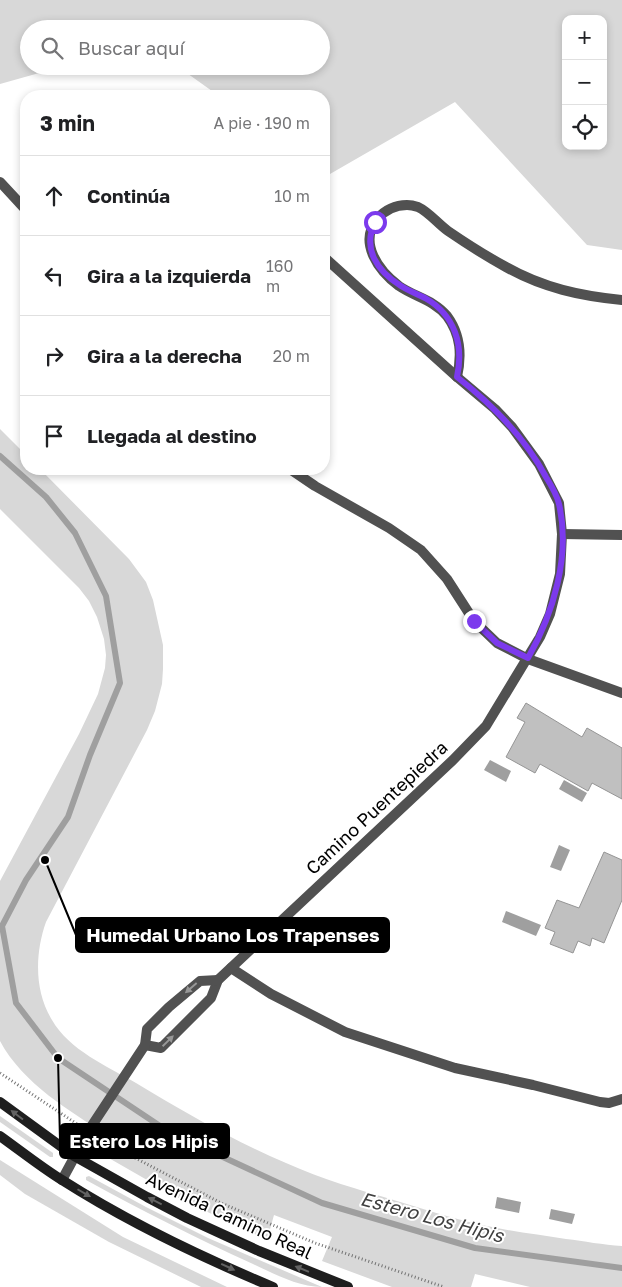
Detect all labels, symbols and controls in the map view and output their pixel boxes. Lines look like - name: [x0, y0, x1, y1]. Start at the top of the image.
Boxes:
- map controls: [562, 15, 607, 150]
- button: +: [562, 15, 607, 60]
- search box: [20, 20, 330, 75]
- icon: search: [38, 34, 66, 62]
- text: Buscar aquí: [78, 36, 185, 59]
- button: −: [562, 60, 607, 105]
- button: locate: [562, 105, 607, 150]
- text: 3 min: [40, 110, 95, 136]
- text: A pie · 190 m: [214, 113, 310, 133]
- icon: ahead: [40, 182, 68, 210]
- text: Continúa: [87, 184, 170, 207]
- text: 10 m: [274, 186, 310, 206]
- route start: [364, 211, 387, 234]
- text: 160 m: [266, 256, 293, 296]
- icon: left: [40, 262, 68, 290]
- text: Gira a la izquierda: [87, 264, 251, 287]
- icon: right: [40, 342, 68, 370]
- text: Gira a la derecha: [87, 344, 242, 367]
- text: 20 m: [273, 346, 310, 366]
- icon: arrive: [40, 422, 68, 450]
- text: Llegada al destino: [87, 424, 257, 447]
- route end: [463, 610, 486, 633]
- street label: Camino Puentepiedra: [301, 736, 452, 879]
- callout: Humedal Urbano Los Trapenses: [76, 918, 389, 952]
- text: Humedal Urbano Los Trapenses: [86, 923, 380, 946]
- one-way arrow: [186, 982, 198, 994]
- one-way arrow: [161, 1035, 173, 1047]
- one-way arrow: [10, 1110, 24, 1120]
- callout: Estero Los Hipis: [60, 1124, 229, 1158]
- text: Estero Los Hipis: [69, 1129, 219, 1152]
- street label: Avenida Camino Real: [143, 1167, 316, 1263]
- water label: Estero Los Hipis: [358, 1186, 507, 1247]
- one-way arrow: [77, 1188, 90, 1197]
- one-way arrow: [147, 1197, 162, 1205]
- one-way arrow: [221, 1264, 235, 1272]
- one-way arrow: [294, 1265, 309, 1273]

